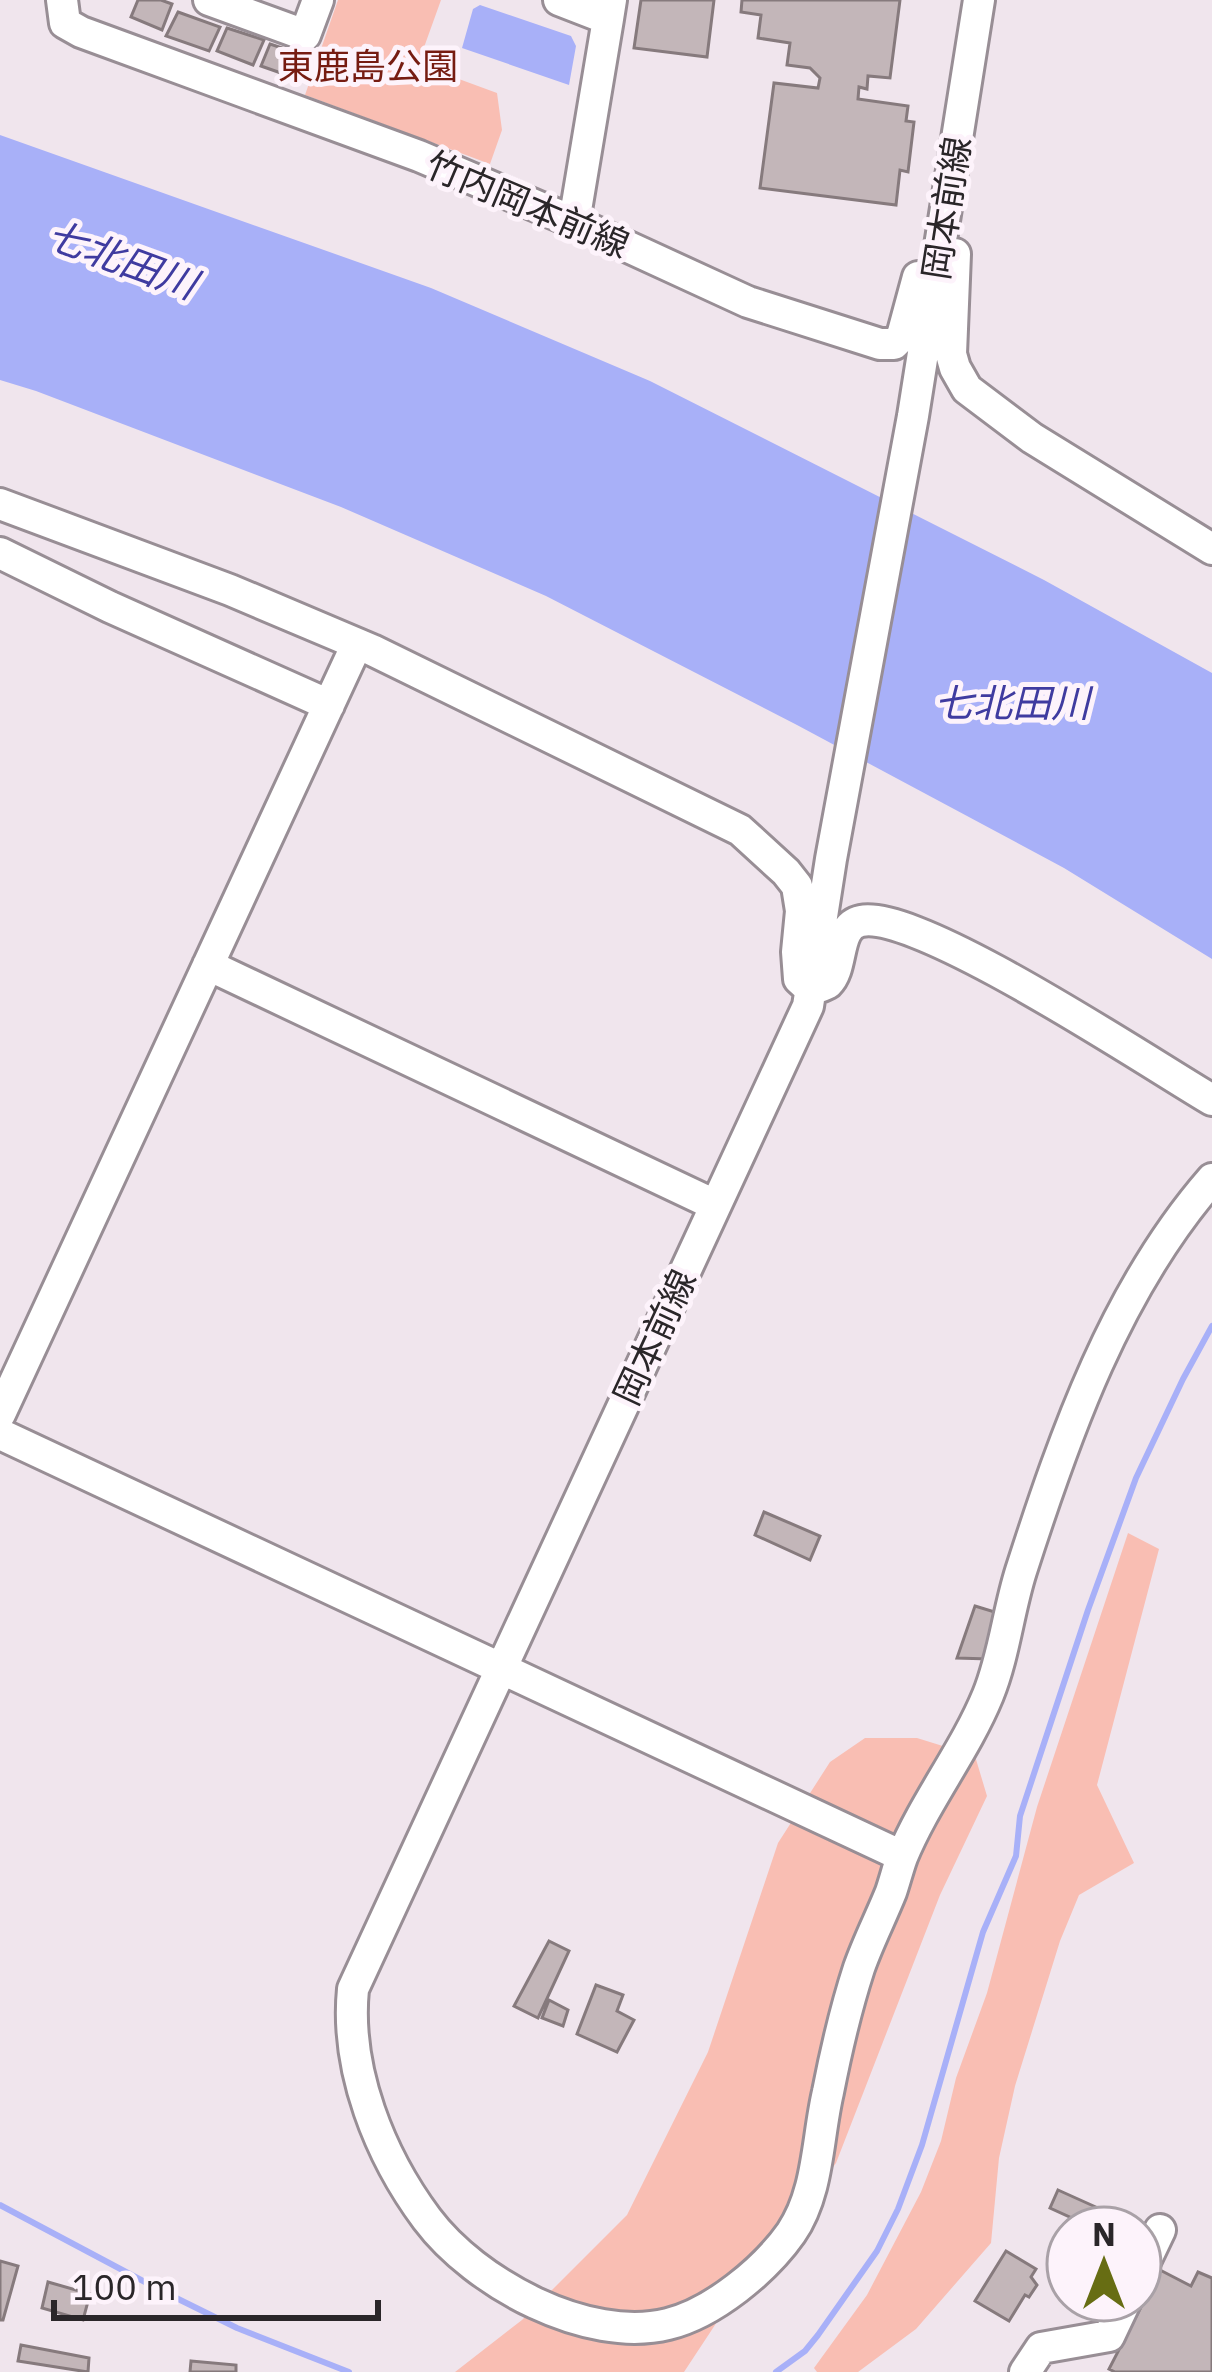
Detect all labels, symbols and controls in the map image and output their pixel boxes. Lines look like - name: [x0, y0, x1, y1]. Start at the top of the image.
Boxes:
- park label: 東鹿島公園: [278, 42, 458, 89]
- street label: 岡本前線: [912, 133, 980, 283]
- street label: 竹内岡本前線: [419, 140, 637, 268]
- water label: 七北田川: [40, 208, 208, 311]
- water label: 七北田川: [934, 677, 1094, 728]
- street label: 岡本前線: [602, 1262, 706, 1412]
- north arrow: [1044, 2204, 1164, 2324]
- text: N: [1092, 2212, 1116, 2255]
- scale bar: [54, 2246, 378, 2320]
- text: 100 m: [72, 2263, 177, 2310]

